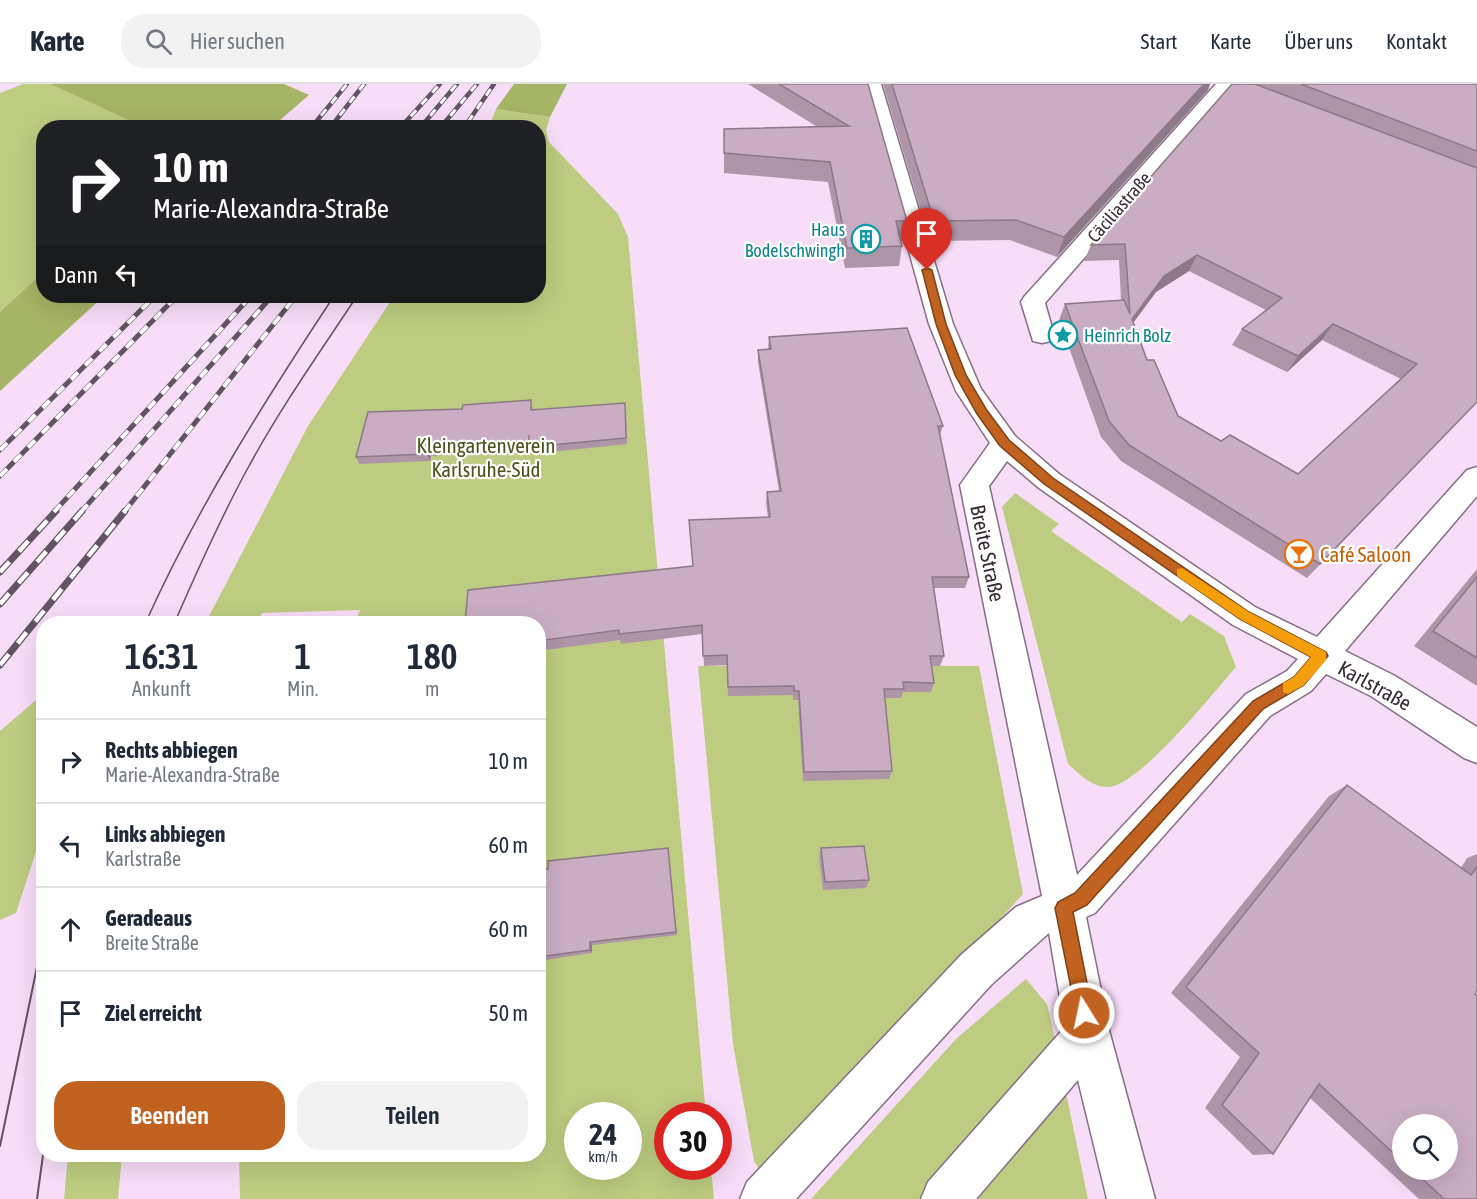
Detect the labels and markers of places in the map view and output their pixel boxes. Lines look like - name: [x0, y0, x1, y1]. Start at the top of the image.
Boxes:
- pin: [901, 208, 952, 270]
- place label: Haus Bodelschwingh: [745, 219, 845, 261]
- building icon: Haus Bodelschwingh: [850, 223, 882, 255]
- place icon: Heinrich Bolz: [1047, 319, 1079, 351]
- place label: Heinrich Bolz: [1084, 325, 1172, 346]
- bar icon: Café Saloon: [1283, 538, 1315, 570]
- place label: Café Saloon: [1320, 542, 1411, 566]

